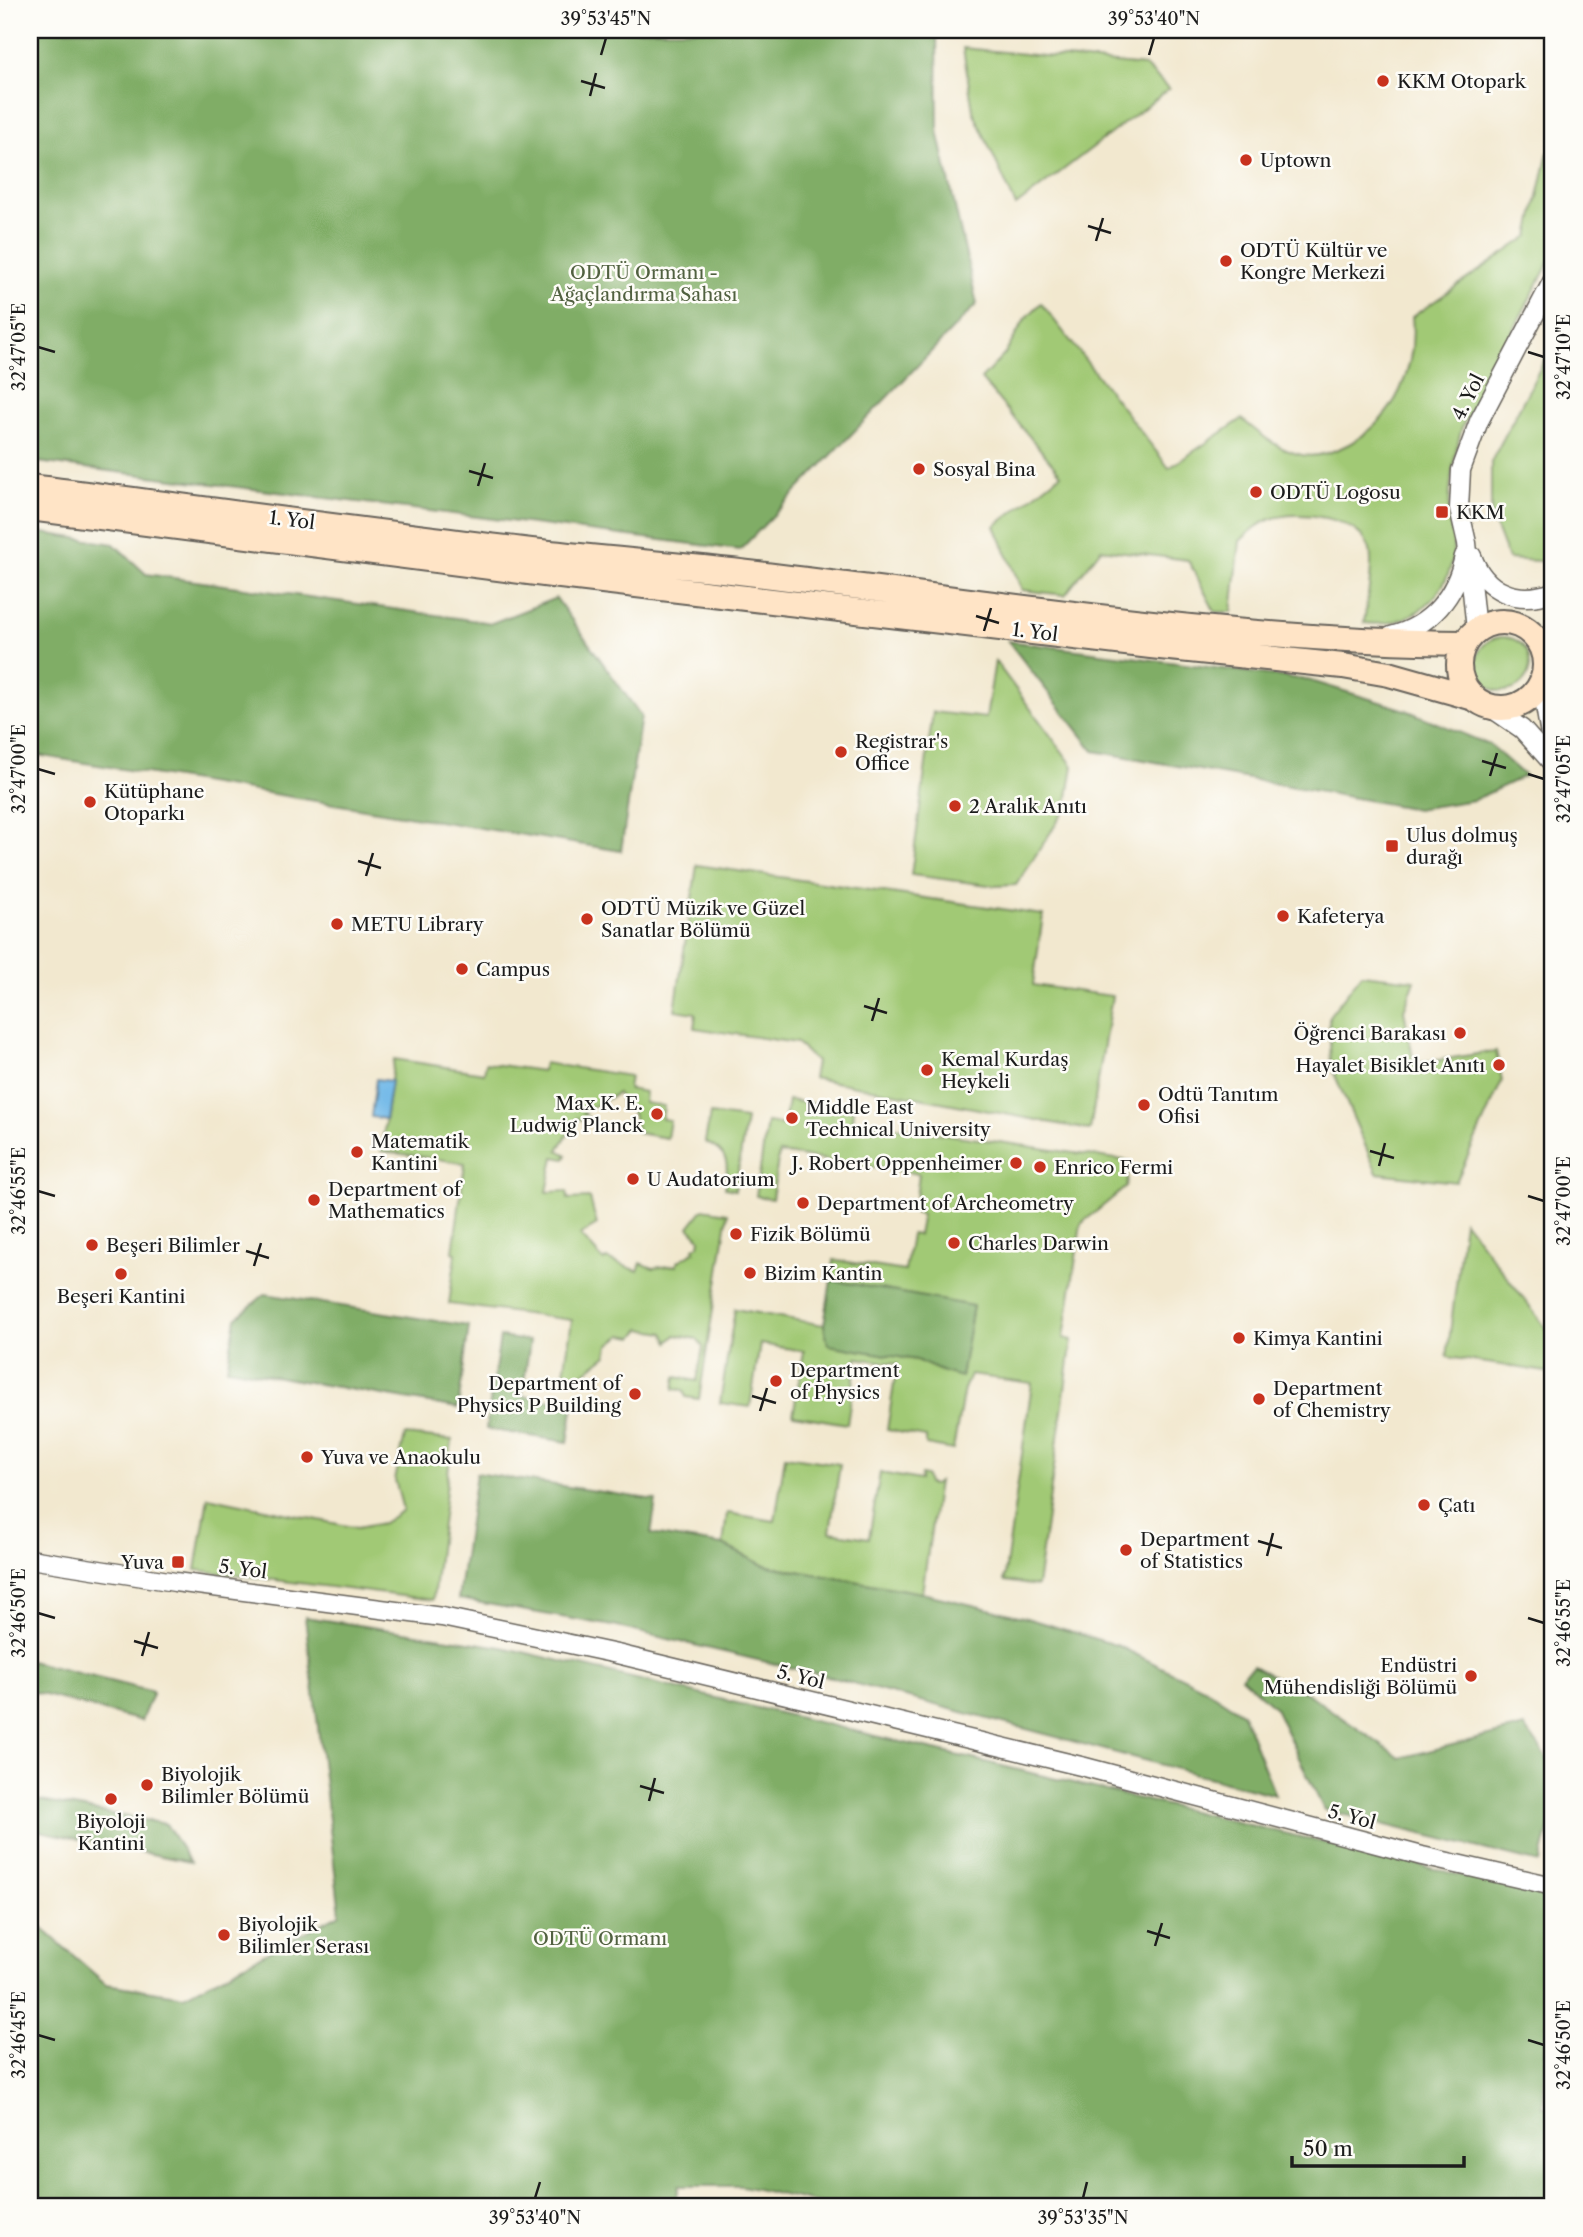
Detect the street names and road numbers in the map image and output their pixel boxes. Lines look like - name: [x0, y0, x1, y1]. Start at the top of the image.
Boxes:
- street label: 4. Yol: [1447, 370, 1490, 424]
- street label: 1. Yol: [268, 506, 317, 534]
- street label: 1. Yol: [1011, 618, 1060, 646]
- street label: 5. Yol: [218, 1555, 269, 1583]
- street label: 5. Yol: [775, 1660, 828, 1694]
- street label: 5. Yol: [1326, 1800, 1379, 1834]

